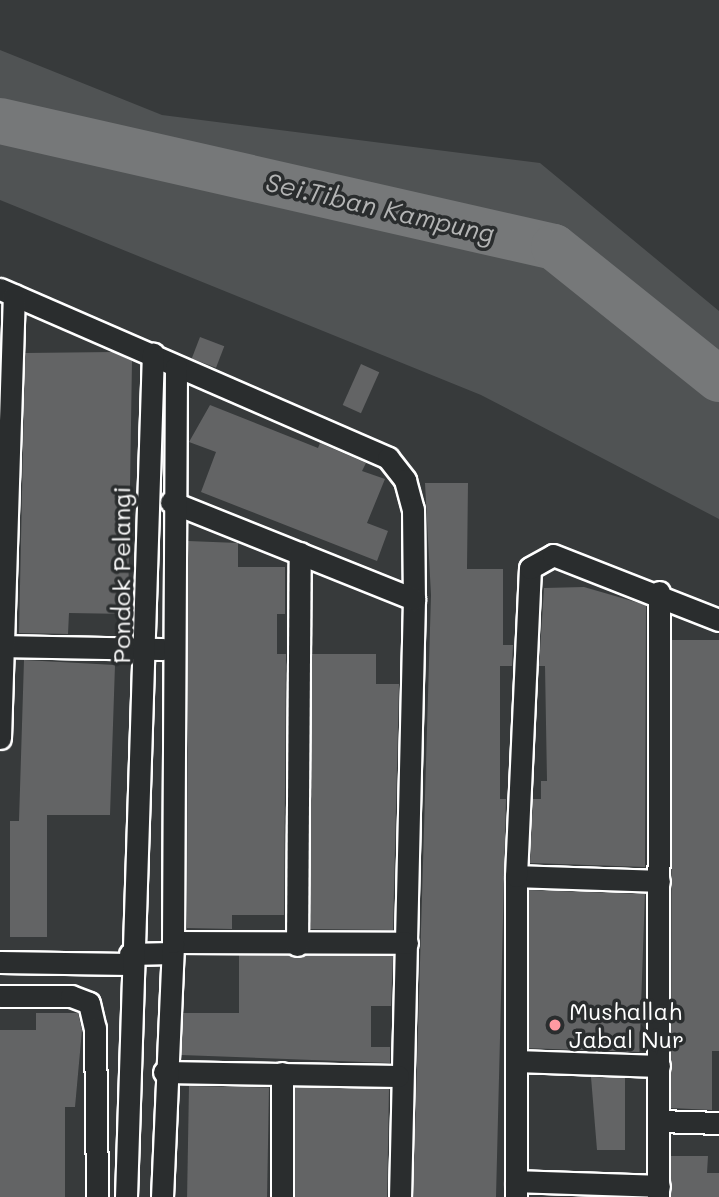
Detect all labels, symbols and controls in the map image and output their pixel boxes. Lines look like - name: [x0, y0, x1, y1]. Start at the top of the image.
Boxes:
- water label: Sei.Tiban Kampung: [262, 166, 498, 250]
- street label: Pondok Pelangi: [107, 486, 135, 664]
- place label: Mushallah Jabal Nur: [569, 997, 684, 1053]
- marker: Mushallah Jabal Nur: [547, 1017, 563, 1033]

